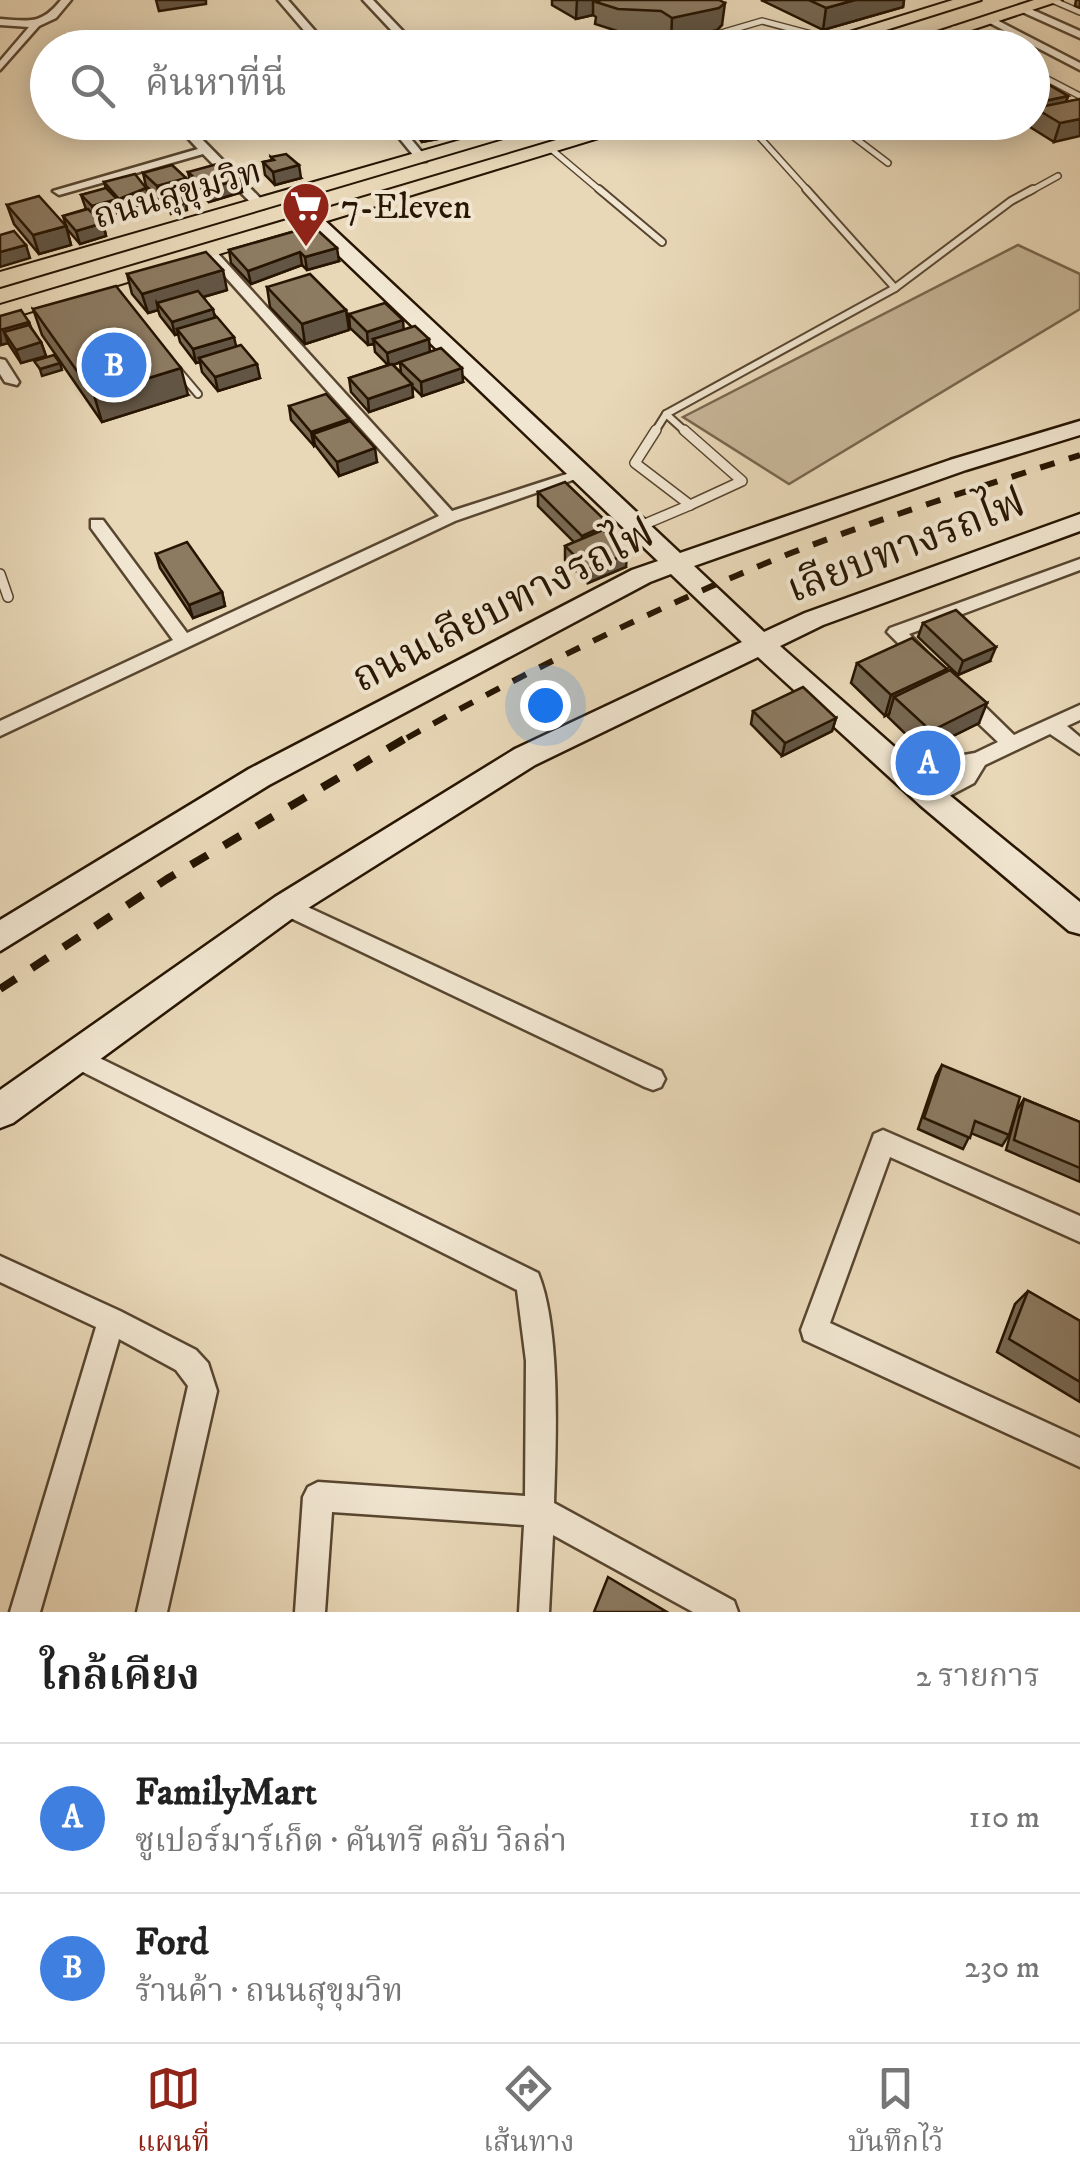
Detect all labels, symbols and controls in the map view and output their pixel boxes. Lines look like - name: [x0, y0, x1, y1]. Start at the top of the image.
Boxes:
- search box: [30, 30, 1050, 140]
- icon: search: [65, 58, 120, 113]
- text: ค้นหาที่นี่: [145, 60, 286, 108]
- street label: ถนนสุขุมวิท: [89, 150, 267, 240]
- supermarket icon: 7-Eleven: [280, 180, 332, 248]
- place label: 7-Eleven: [341, 186, 471, 230]
- pin: B: [82, 328, 146, 402]
- street label: เลียบทางรถไฟ: [777, 472, 1033, 616]
- street label: ถนนเลียบทางรถไฟ: [341, 503, 663, 705]
- your location: [520, 680, 571, 731]
- pin: A: [896, 726, 960, 800]
- text: ใกล้เคียง: [40, 1651, 200, 1703]
- text: 2 รายการ: [916, 1657, 1040, 1697]
- text: FamilyMart: [135, 1769, 317, 1817]
- text: A: [62, 1798, 83, 1838]
- text: 110 m: [968, 1798, 1040, 1838]
- text: ซูเปอร์มาร์เก็ต · คันทรี คลับ วิลล่า: [135, 1822, 567, 1862]
- text: Ford: [135, 1919, 208, 1967]
- text: B: [62, 1948, 83, 1988]
- text: 230 m: [964, 1948, 1040, 1988]
- text: ร้านค้า · ถนนสุขุมวิท: [135, 1972, 403, 2012]
- tab: แผนที่: [137, 2061, 210, 2166]
- tab: เส้นทาง: [483, 2061, 575, 2166]
- tab: บันทึกไว้: [848, 2061, 943, 2166]

